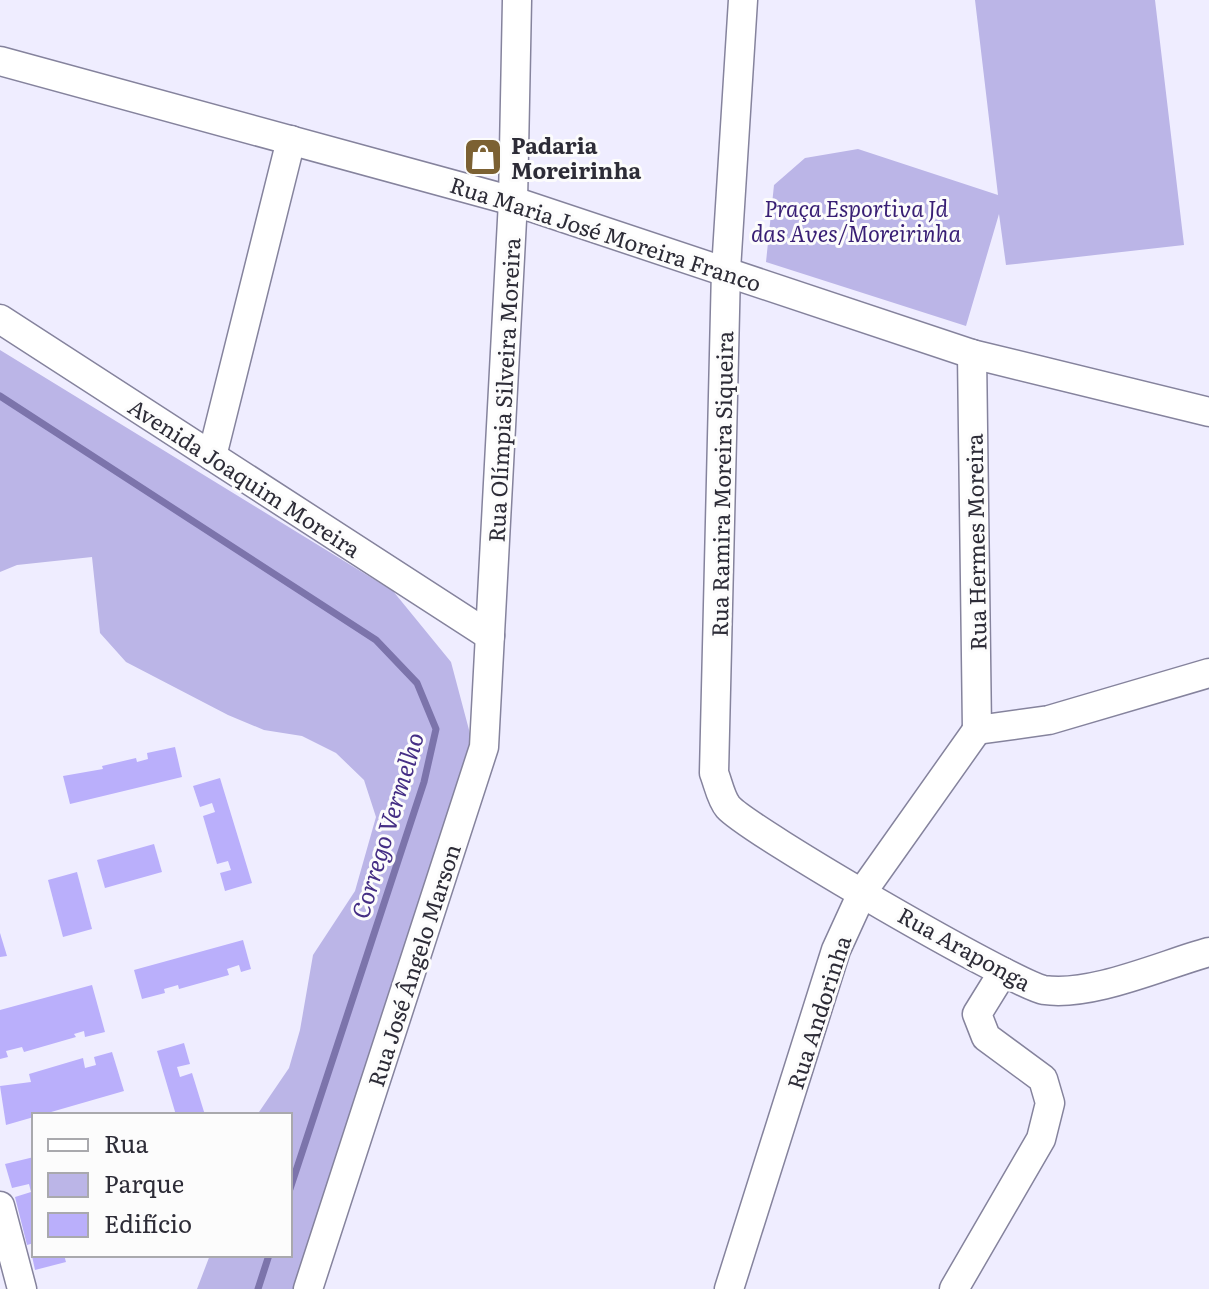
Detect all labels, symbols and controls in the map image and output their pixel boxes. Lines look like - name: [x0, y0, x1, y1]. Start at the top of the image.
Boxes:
- place label: Padaria Moreirinha: [511, 128, 642, 186]
- shop icon: Padaria Moreirinha: [462, 136, 504, 178]
- street label: Rua Maria José Moreira Franco: [446, 167, 766, 299]
- park label: Praça Esportiva Jd das Aves/Moreirinha: [751, 191, 961, 249]
- street label: Rua Olímpia Silveira Moreira: [479, 237, 527, 543]
- street label: Rua Ramira Moreira Siqueira: [702, 331, 740, 637]
- street label: Avenida Joaquim Moreira: [122, 389, 368, 565]
- street label: Rua Hermes Moreira: [957, 433, 993, 651]
- water label: Corrego Vermelho: [341, 727, 431, 923]
- street label: Rua José Ângelo Marson: [358, 839, 468, 1091]
- street label: Rua Araponga: [892, 898, 1038, 998]
- street label: Rua Andorinha: [778, 931, 858, 1093]
- legend: [32, 1113, 292, 1257]
- text: Rua: [104, 1125, 149, 1160]
- text: Parque: [104, 1165, 184, 1200]
- text: Edifício: [104, 1205, 192, 1240]

